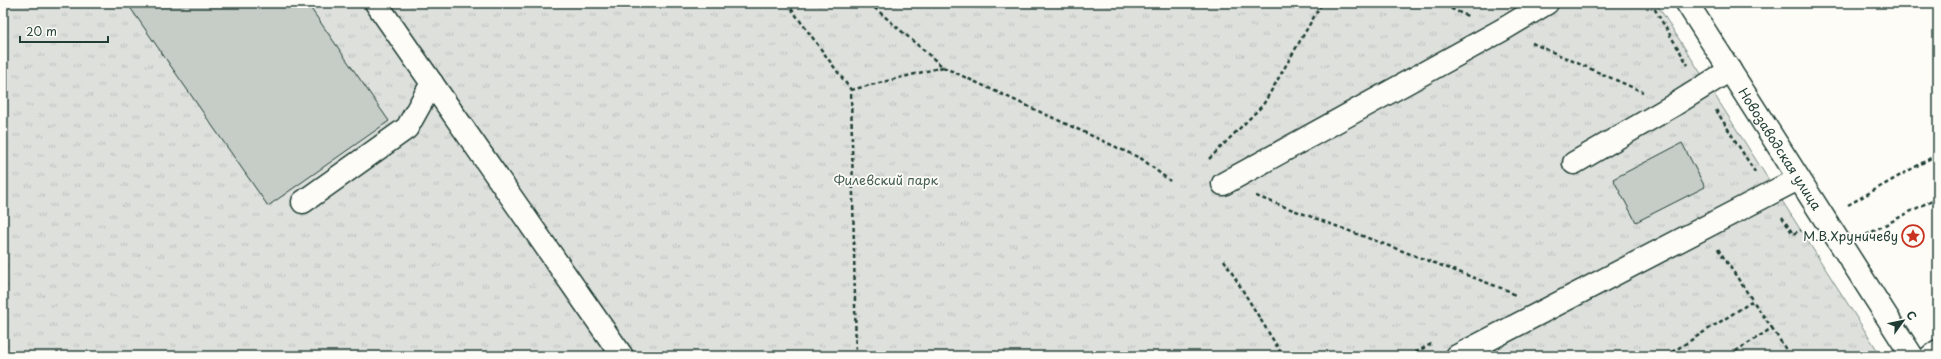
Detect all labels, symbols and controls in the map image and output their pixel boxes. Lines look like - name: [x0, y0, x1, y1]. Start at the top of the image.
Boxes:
- scale bar: [20, 18, 108, 44]
- text: 20 m: [26, 22, 57, 40]
- street label: Новозаводская улица: [1734, 84, 1827, 214]
- park label: Филевский парк: [834, 170, 939, 189]
- place icon: М.В.Хруничеву: [1900, 223, 1926, 249]
- place label: М.В.Хруничеву: [1803, 226, 1898, 245]
- north arrow: [1883, 301, 1923, 341]
- text: С: [1902, 307, 1921, 323]

